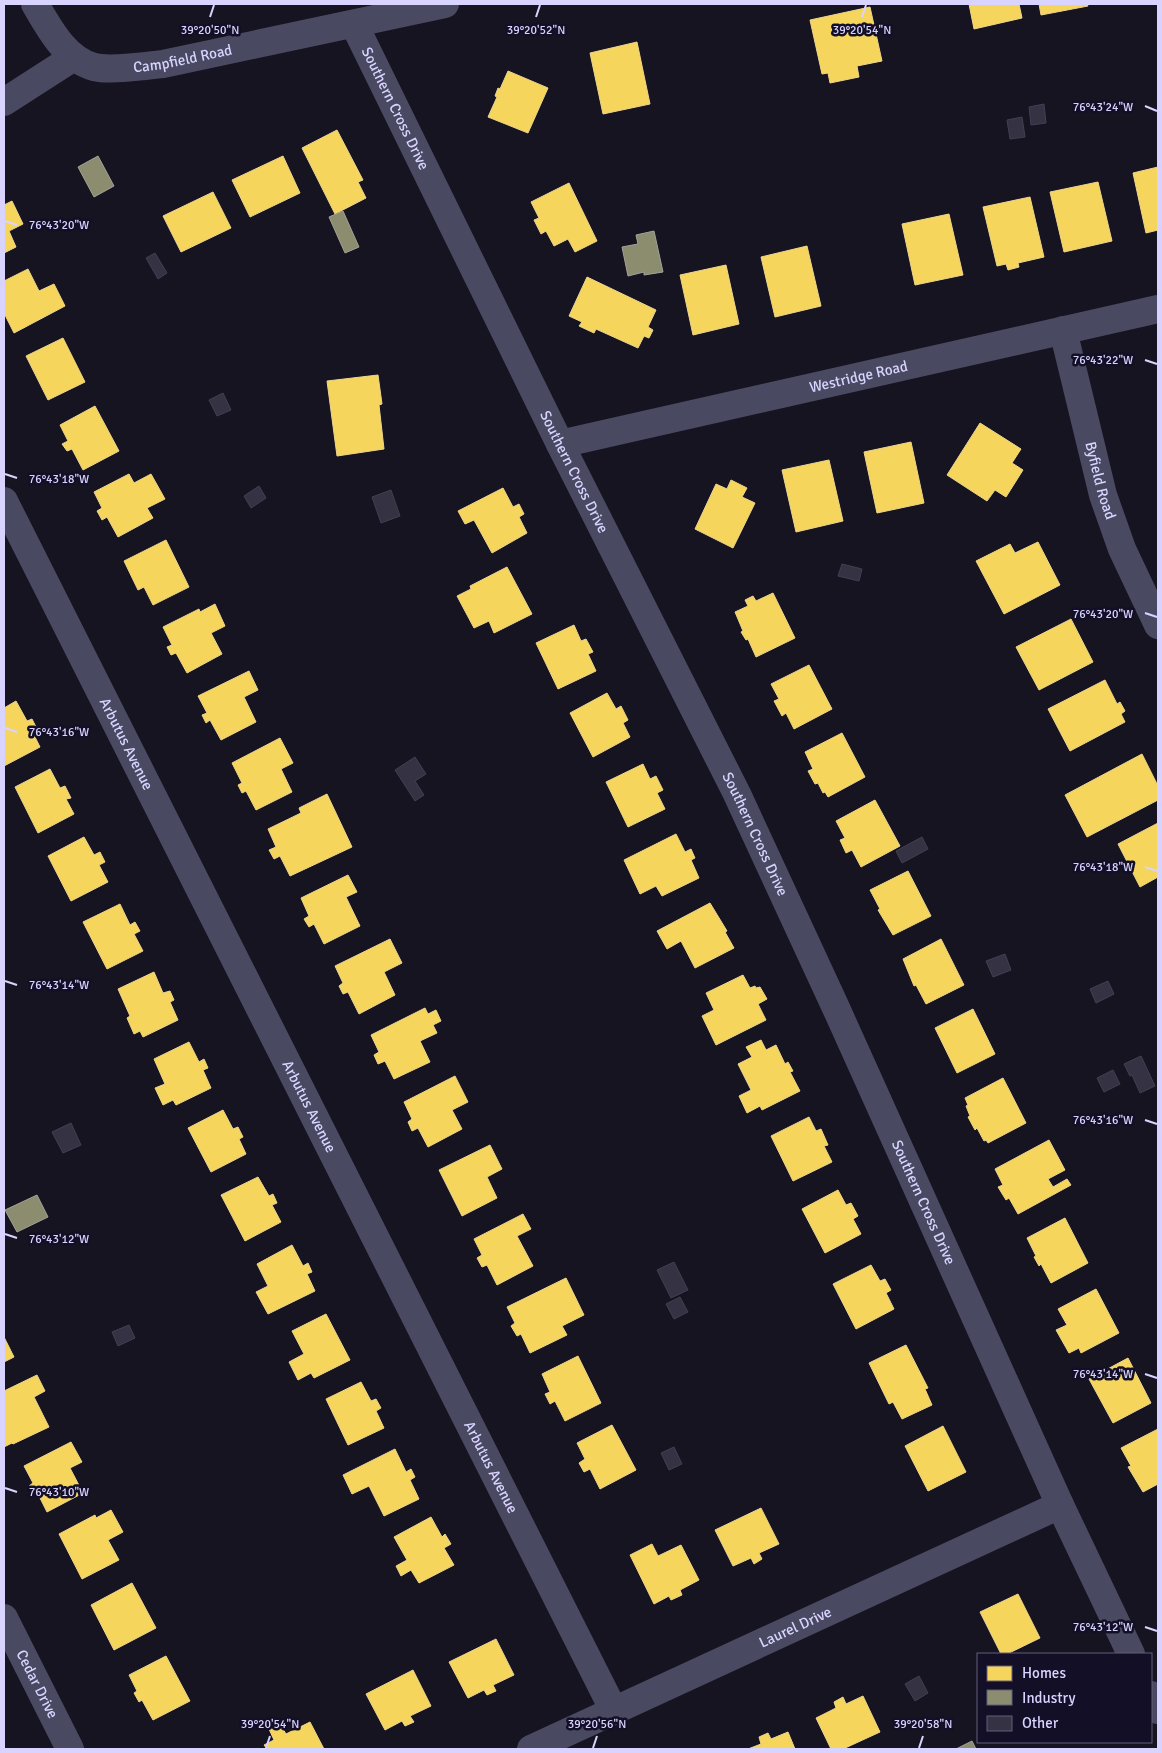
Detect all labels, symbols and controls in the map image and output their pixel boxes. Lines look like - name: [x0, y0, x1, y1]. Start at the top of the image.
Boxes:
- text: 39°20'50"N: [181, 23, 239, 38]
- text: 39°20'52"N: [507, 23, 565, 38]
- text: 39°20'54"N: [833, 23, 891, 38]
- street label: Campfield Road: [132, 41, 234, 76]
- street label: Southern Cross Drive: [358, 44, 433, 173]
- text: 76°43'24"W: [1073, 100, 1133, 115]
- text: 76°43'20"W: [29, 218, 89, 233]
- text: 76°43'22"W: [1073, 353, 1133, 368]
- street label: Westridge Road: [808, 357, 909, 396]
- street label: Southern Cross Drive: [536, 408, 612, 536]
- street label: Byfield Road: [1081, 440, 1120, 522]
- text: 76°43'18"W: [29, 472, 89, 487]
- text: 76°43'20"W: [1073, 607, 1133, 622]
- street label: Arbutus Avenue: [96, 695, 157, 793]
- text: 76°43'16"W: [29, 725, 89, 740]
- street label: Southern Cross Drive: [718, 769, 792, 899]
- text: 76°43'18"W: [1073, 860, 1133, 875]
- text: 76°43'14"W: [29, 978, 89, 993]
- street label: Arbutus Avenue: [278, 1057, 340, 1156]
- text: 76°43'16"W: [1073, 1113, 1133, 1128]
- street label: Southern Cross Drive: [888, 1137, 959, 1267]
- text: 76°43'12"W: [29, 1232, 89, 1247]
- text: 76°43'14"W: [1073, 1367, 1133, 1382]
- street label: Arbutus Avenue: [460, 1418, 522, 1516]
- text: 76°43'10"W: [29, 1485, 89, 1500]
- street label: Laurel Drive: [756, 1603, 834, 1652]
- text: 76°43'12"W: [1073, 1620, 1133, 1635]
- street label: Cedar Drive: [13, 1647, 62, 1721]
- legend: [977, 1653, 1152, 1743]
- text: Homes: [1022, 1664, 1066, 1682]
- text: Industry: [1022, 1689, 1075, 1707]
- text: Other: [1022, 1714, 1059, 1732]
- text: 39°20'54"N: [241, 1717, 299, 1732]
- text: 39°20'56"N: [568, 1717, 626, 1732]
- text: 39°20'58"N: [894, 1717, 952, 1732]

